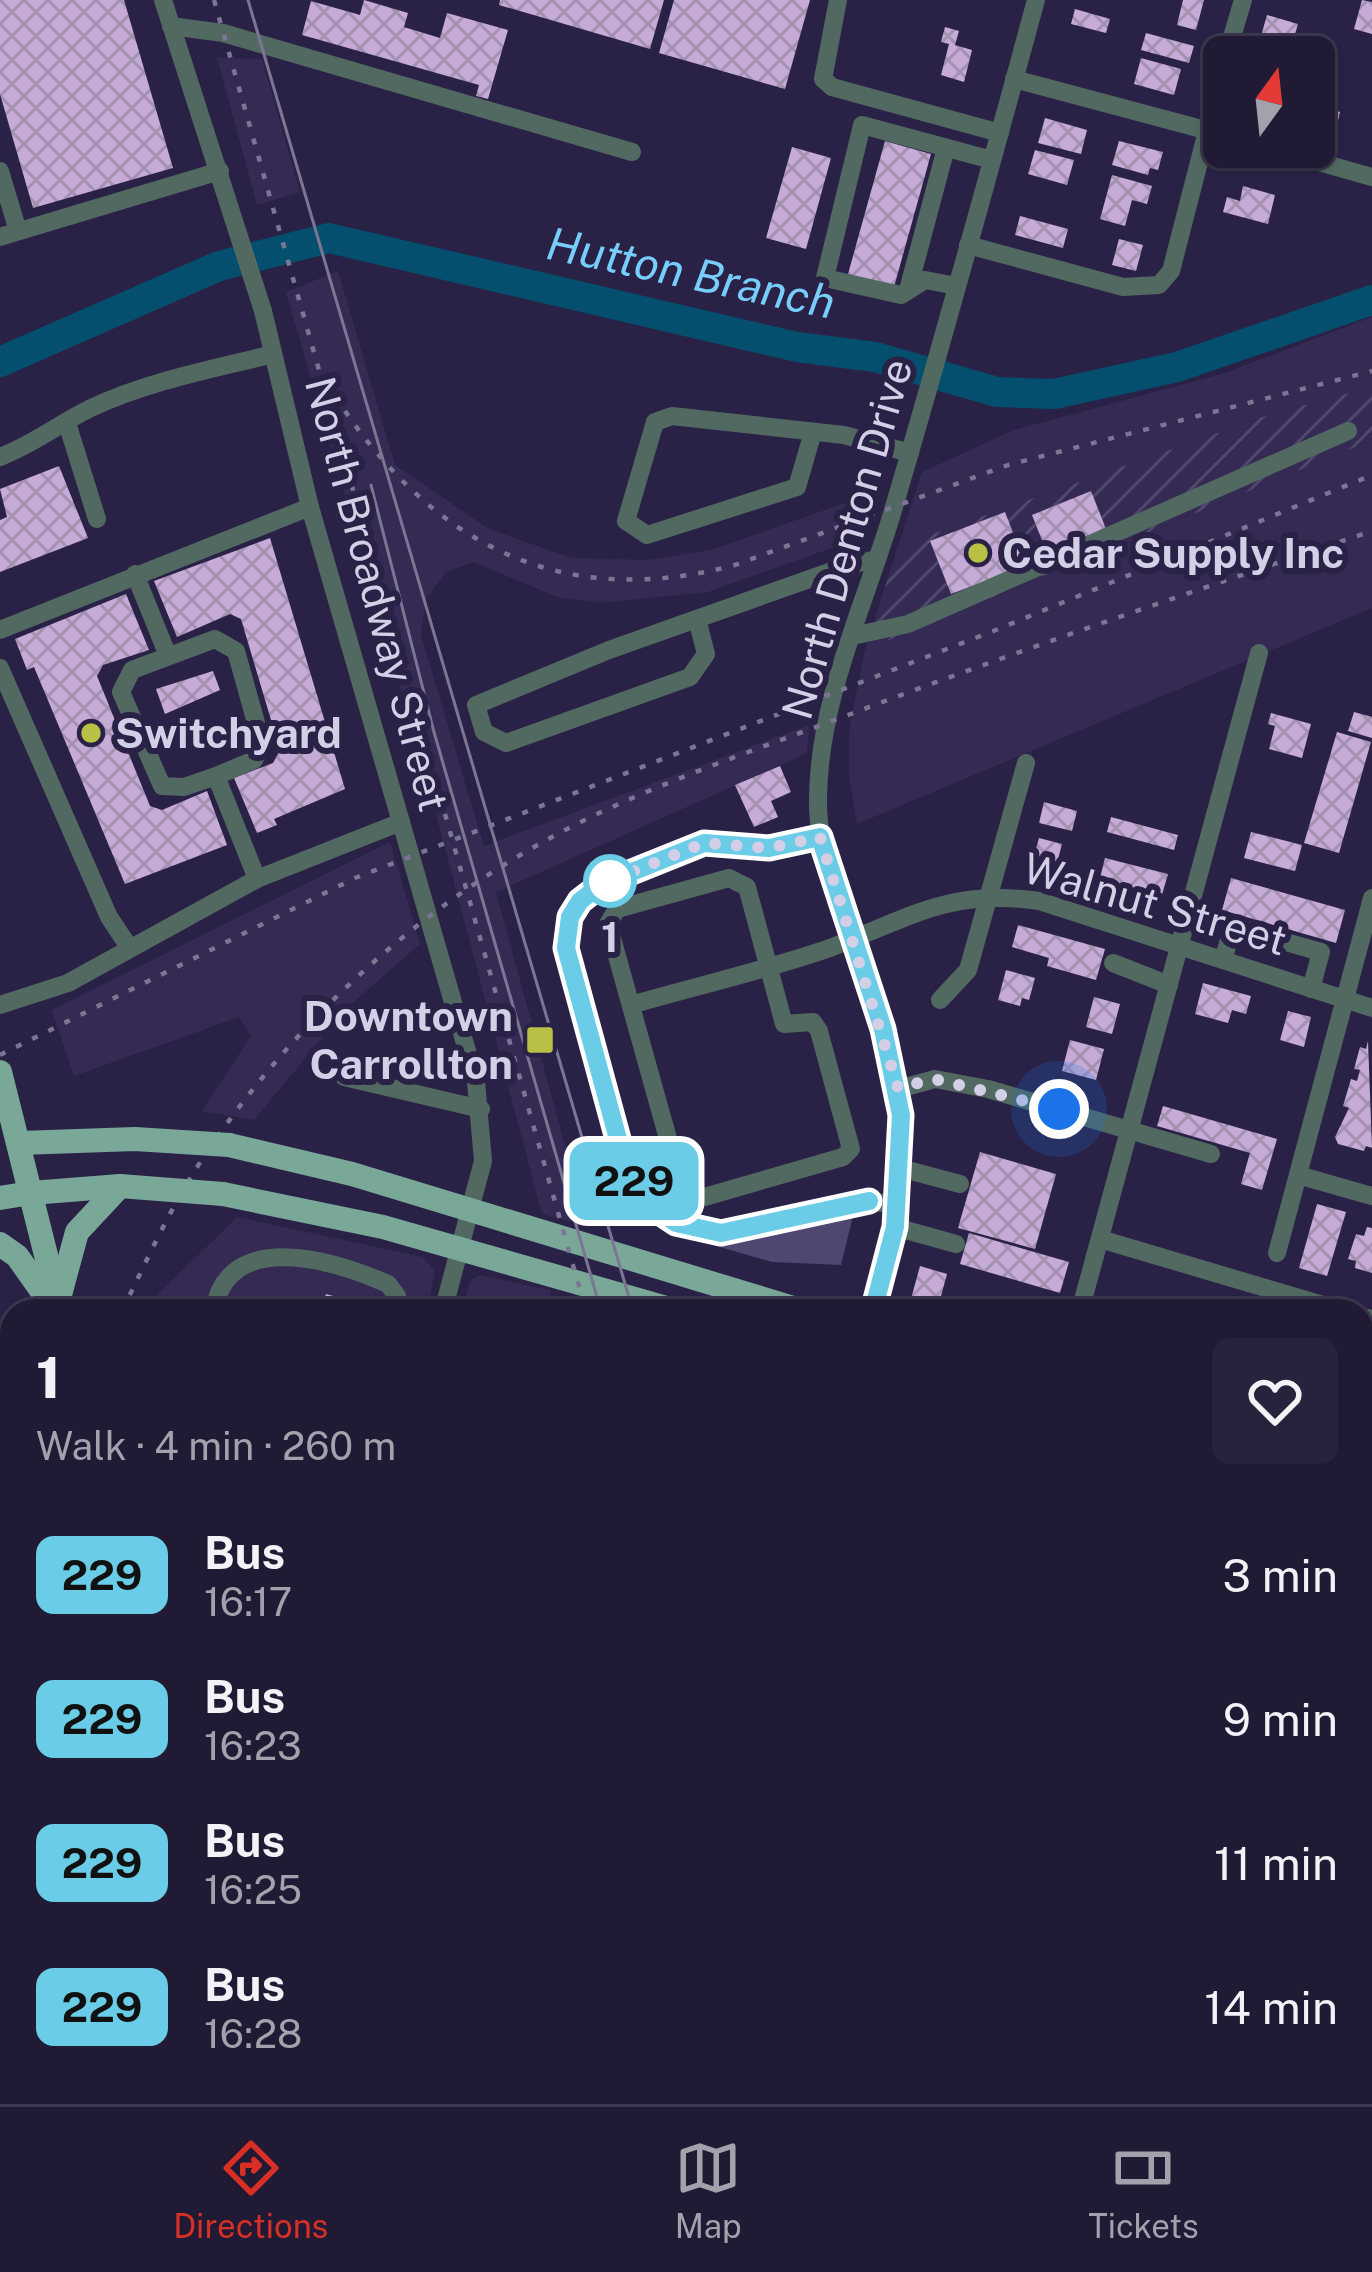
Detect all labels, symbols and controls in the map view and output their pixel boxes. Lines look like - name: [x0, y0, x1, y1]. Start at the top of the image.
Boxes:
- north arrow: [1203, 36, 1335, 168]
- map controls: [1203, 36, 1335, 168]
- water label: Hutton Branch: [542, 216, 840, 329]
- street label: North Denton Drive: [772, 353, 921, 725]
- street label: North Broadway Street: [296, 371, 459, 816]
- place label: Cedar Supply Inc: [1002, 528, 1344, 577]
- marker: Cedar Supply Inc: [965, 540, 991, 566]
- place label: Switchyard: [115, 708, 342, 757]
- marker: Switchyard: [78, 720, 104, 746]
- street label: Walnut Street: [1018, 843, 1293, 965]
- marker: 1: [585, 856, 635, 906]
- place label: 1: [601, 912, 619, 961]
- place label: Downtown Carrollton: [304, 991, 513, 1088]
- marker: Downtown Carrollton: [524, 1024, 556, 1056]
- your location: [1029, 1079, 1089, 1139]
- line badge: 229: [565, 1142, 703, 1220]
- text: 229: [593, 1156, 675, 1205]
- button: heart: [1212, 1338, 1338, 1464]
- text: 1: [36, 1344, 61, 1411]
- text: Walk · 4 min · 260 m: [36, 1423, 396, 1469]
- text: Bus: [204, 1526, 285, 1579]
- text: 3 min: [1222, 1549, 1338, 1602]
- text: 229: [61, 1550, 143, 1599]
- text: 16:17: [204, 1579, 292, 1625]
- text: Bus: [204, 1670, 285, 1723]
- text: 9 min: [1223, 1693, 1338, 1746]
- text: 229: [61, 1694, 143, 1743]
- text: 16:23: [204, 1723, 302, 1769]
- text: Bus: [204, 1814, 285, 1867]
- text: 11 min: [1214, 1837, 1338, 1890]
- text: 229: [61, 1838, 143, 1887]
- text: 16:25: [204, 1867, 302, 1913]
- text: Bus: [204, 1958, 285, 2011]
- text: 14 min: [1204, 1981, 1338, 2034]
- text: 229: [61, 1982, 143, 2031]
- text: 16:28: [204, 2011, 302, 2057]
- tab: Directions: [173, 2135, 328, 2245]
- tab: Map: [675, 2135, 742, 2245]
- tab: Tickets: [1088, 2135, 1199, 2245]

